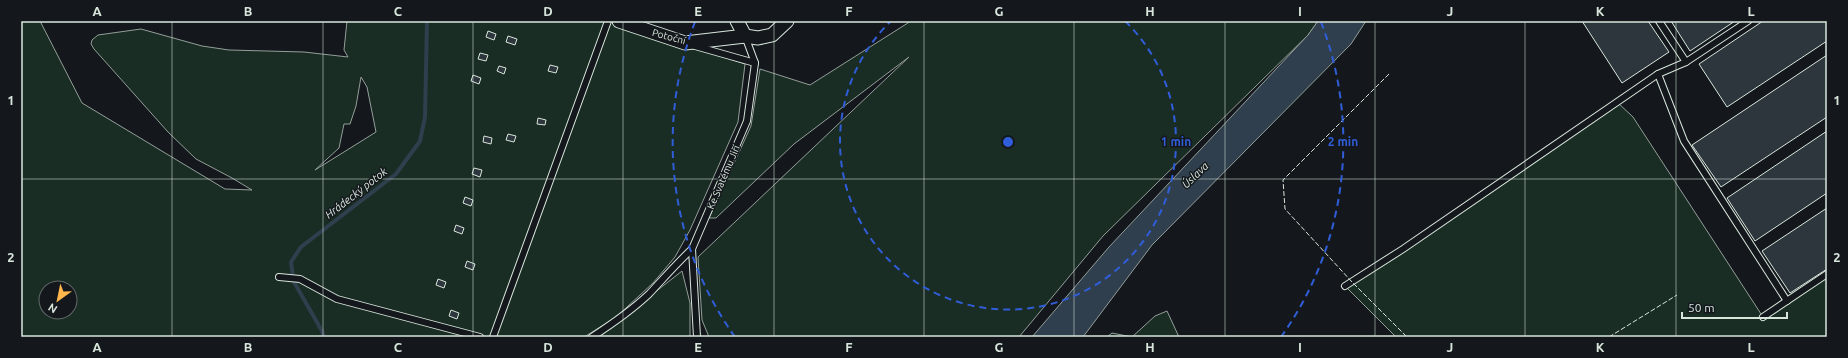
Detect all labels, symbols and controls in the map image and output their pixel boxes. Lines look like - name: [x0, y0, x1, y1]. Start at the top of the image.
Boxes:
- text: A: [92, 4, 102, 18]
- text: B: [244, 4, 253, 18]
- text: C: [394, 4, 403, 18]
- text: D: [543, 4, 553, 18]
- text: E: [694, 4, 702, 18]
- text: F: [845, 4, 853, 18]
- text: G: [995, 4, 1004, 18]
- text: H: [1145, 4, 1155, 18]
- text: I: [1298, 4, 1302, 18]
- text: J: [1447, 4, 1453, 18]
- text: K: [1596, 4, 1605, 18]
- text: L: [1747, 4, 1755, 18]
- street label: Potoční: [651, 27, 687, 46]
- text: 1: [7, 93, 15, 107]
- text: 1: [1833, 93, 1841, 107]
- centre of rings: [1001, 135, 1015, 149]
- text: 1 min: [1161, 135, 1191, 148]
- text: 2 min: [1328, 135, 1358, 148]
- street label: Ke Svatému Jiří: [705, 143, 742, 211]
- water label: Úslava: [1179, 159, 1211, 190]
- water label: Hrádecký potok: [323, 165, 390, 221]
- text: 2: [7, 250, 15, 264]
- text: 2: [1833, 250, 1841, 264]
- north arrow: [38, 280, 78, 320]
- scale bar: [1682, 294, 1787, 320]
- text: N: [46, 301, 59, 316]
- text: 50 m: [1688, 301, 1715, 314]
- text: A: [92, 340, 102, 354]
- text: B: [244, 340, 253, 354]
- text: C: [394, 340, 403, 354]
- text: D: [543, 340, 553, 354]
- text: E: [694, 340, 702, 354]
- text: F: [845, 340, 853, 354]
- text: G: [995, 340, 1004, 354]
- text: H: [1145, 340, 1155, 354]
- text: I: [1298, 340, 1302, 354]
- text: J: [1447, 340, 1453, 354]
- text: K: [1596, 340, 1605, 354]
- text: L: [1747, 340, 1755, 354]

